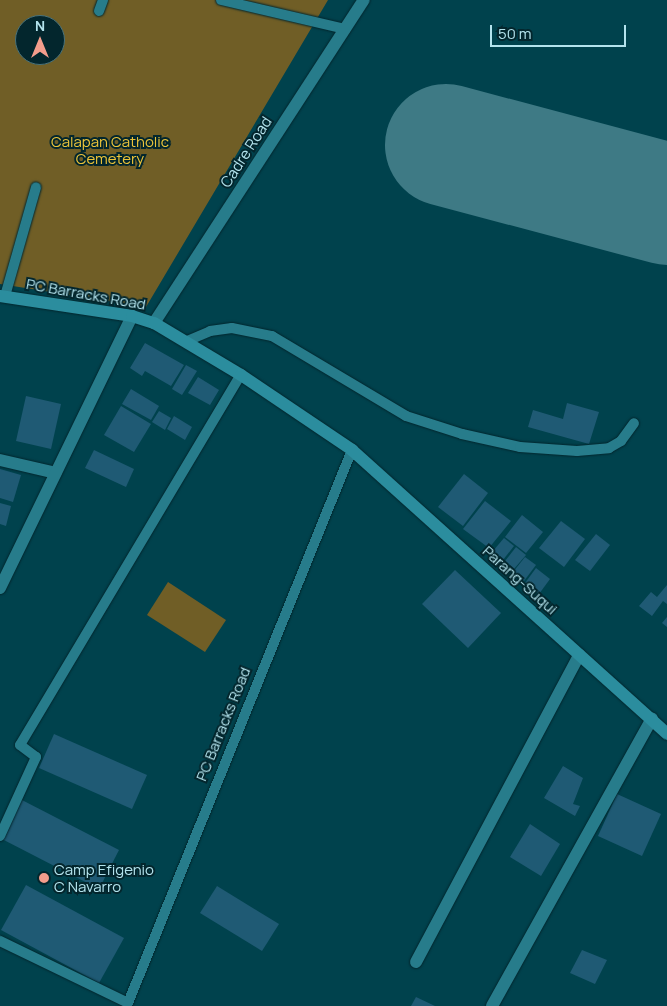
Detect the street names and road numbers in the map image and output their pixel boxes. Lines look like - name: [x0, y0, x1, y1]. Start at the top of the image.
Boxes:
- street label: Cadre Road: [217, 113, 275, 191]
- street label: PC Barracks Road: [25, 275, 147, 313]
- street label: Parang-Suqui: [479, 542, 561, 618]
- street label: PC Barracks Road: [192, 664, 254, 784]

